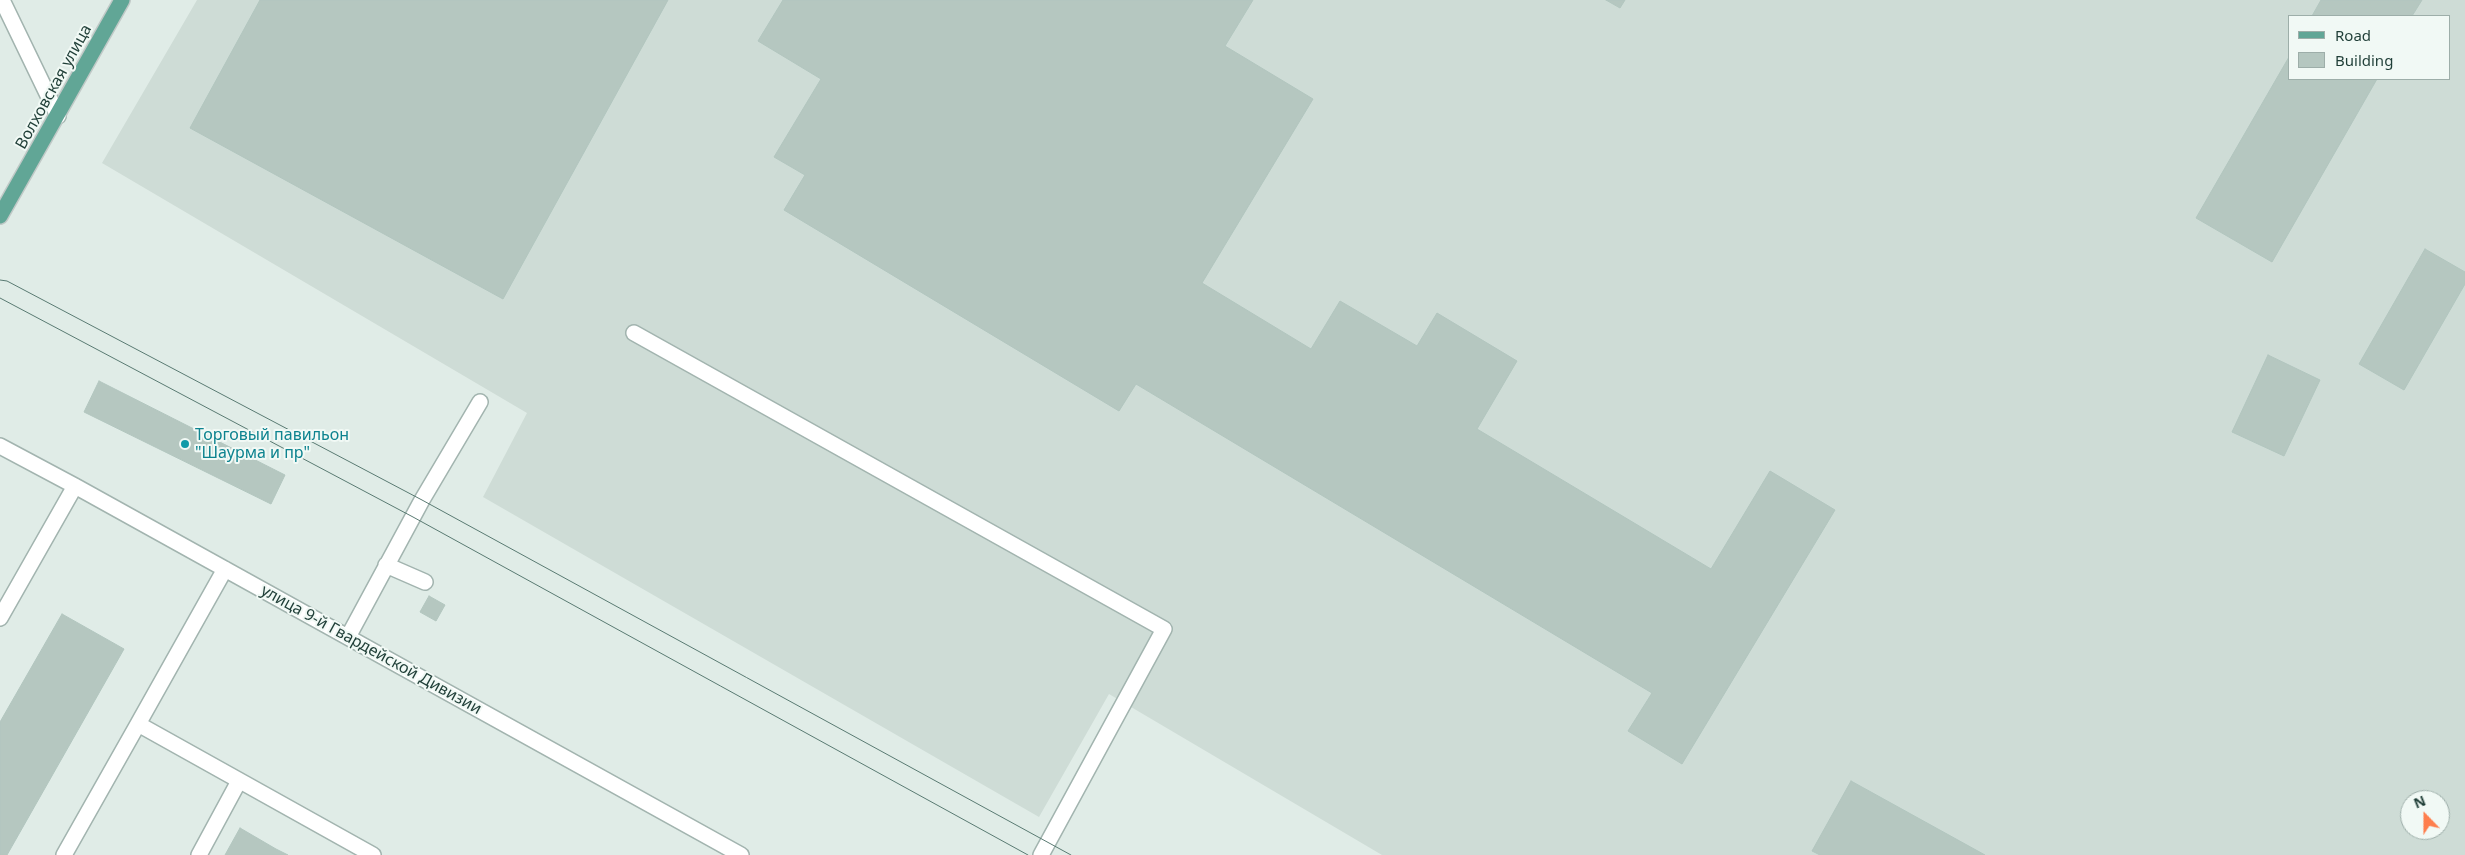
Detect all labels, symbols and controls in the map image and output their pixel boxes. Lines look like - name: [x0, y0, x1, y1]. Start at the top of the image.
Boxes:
- legend: [2288, 15, 2450, 80]
- street label: Волховская улица: [12, 21, 96, 153]
- text: Road: [2335, 25, 2371, 45]
- text: Building: [2335, 50, 2393, 70]
- place label: Торговый павильон "Шаурма и пр": [195, 425, 349, 463]
- marker: Торговый павильон "Шаурма и пр": [179, 438, 191, 450]
- street label: улица 9-й Гвардейской Дивизии: [257, 581, 485, 719]
- north arrow: [2400, 790, 2450, 840]
- text: N: [2411, 791, 2428, 813]

